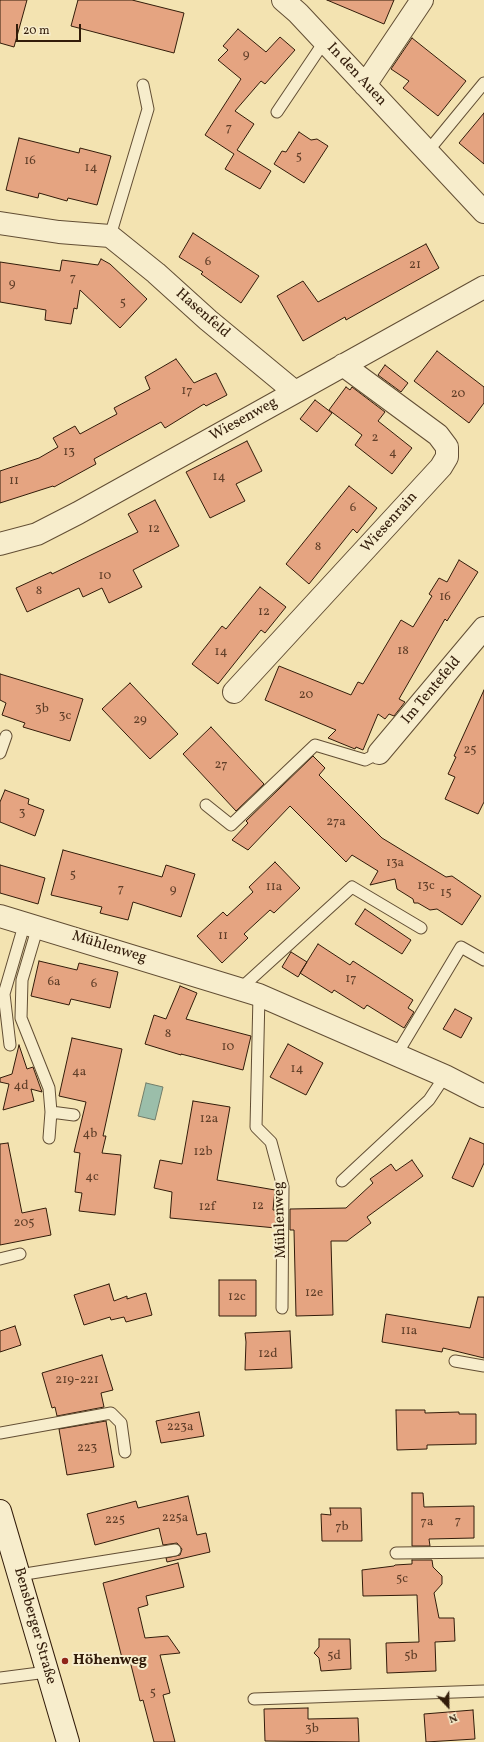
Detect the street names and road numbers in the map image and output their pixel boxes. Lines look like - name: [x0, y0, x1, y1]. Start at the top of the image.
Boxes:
- street label: In den Auen: [322, 40, 390, 110]
- street label: Hasenfeld: [171, 285, 233, 343]
- street label: Wiesenweg: [207, 394, 281, 446]
- street label: Wiesenrain: [358, 489, 422, 557]
- street label: Im Tentefeld: [398, 654, 466, 728]
- street label: Mühlenweg: [69, 928, 149, 968]
- street label: Mühlenweg: [271, 1181, 291, 1259]
- street label: Bensberger Straße: [9, 1565, 59, 1687]

